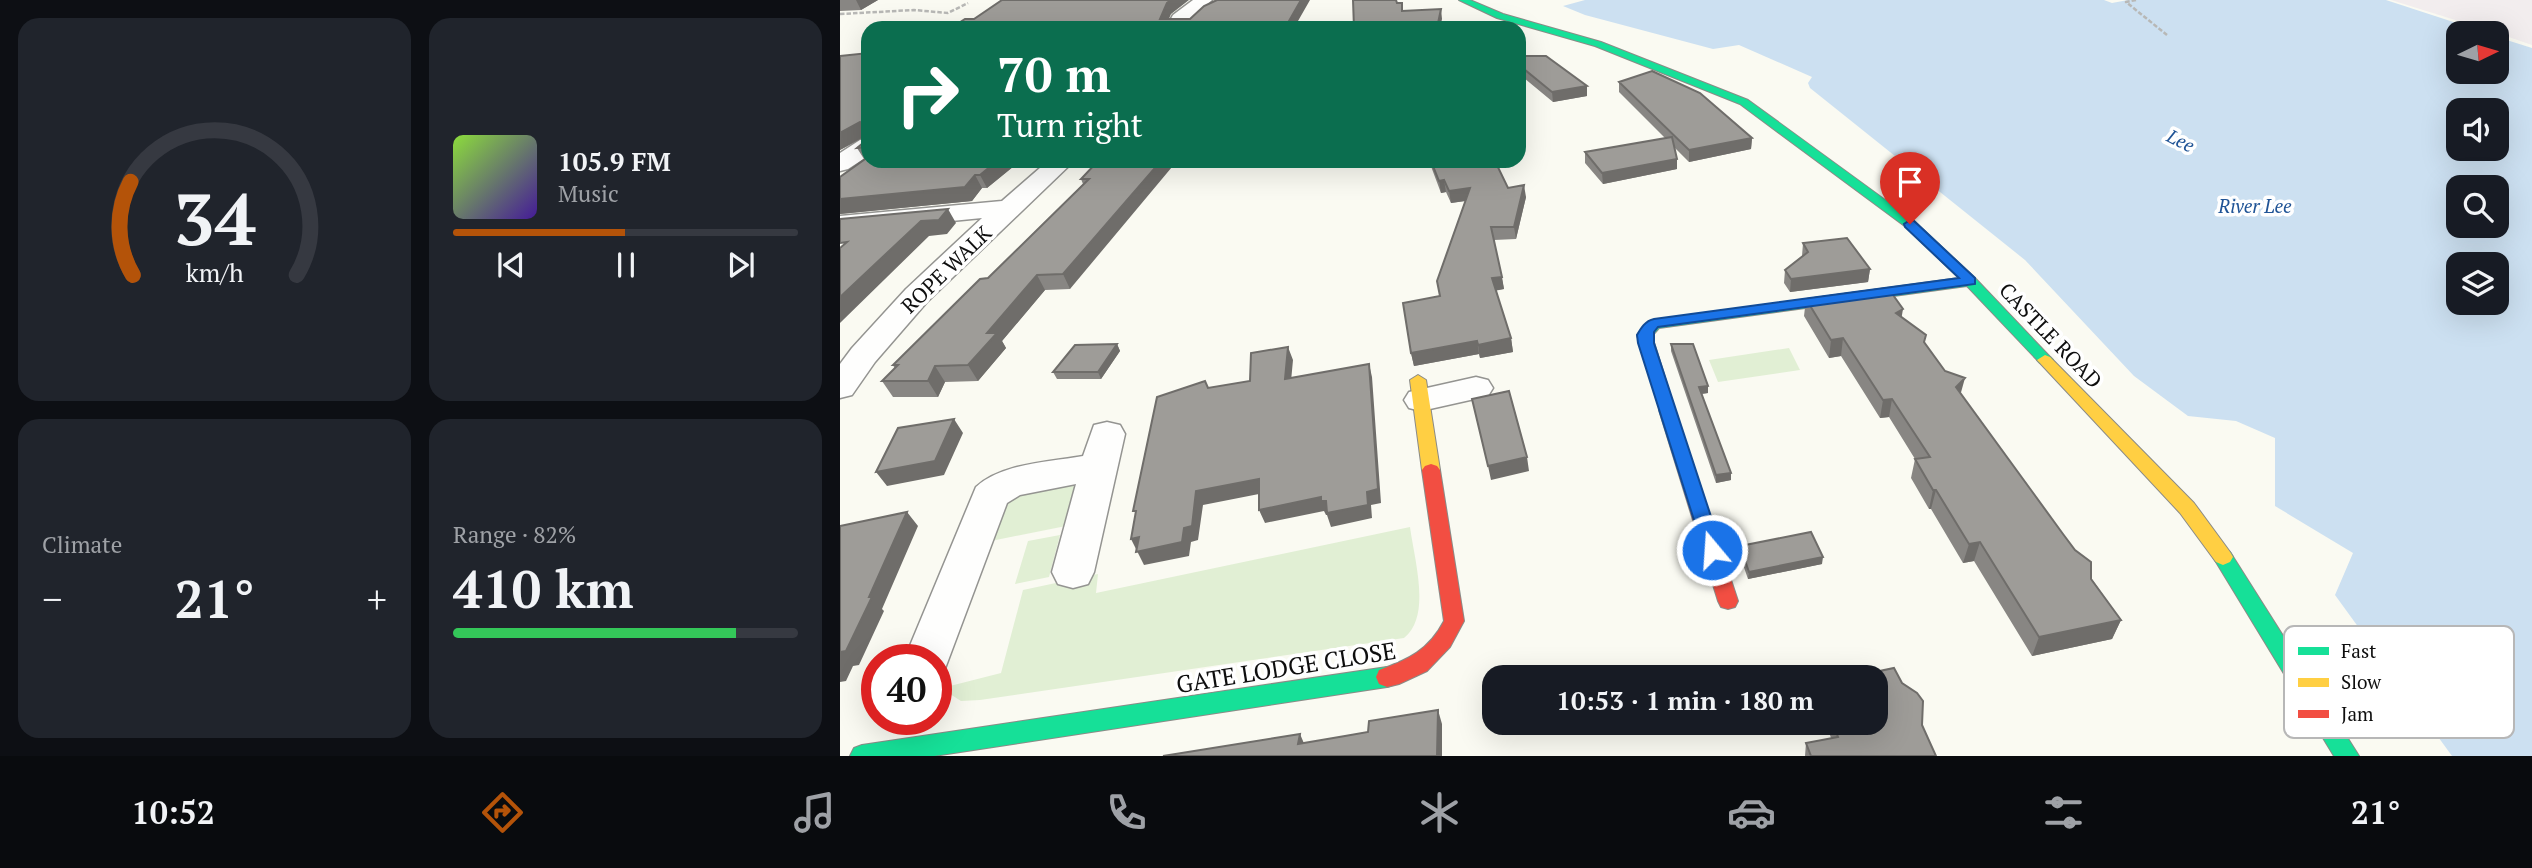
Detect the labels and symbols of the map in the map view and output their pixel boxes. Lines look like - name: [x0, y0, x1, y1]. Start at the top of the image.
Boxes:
- north arrow: [2446, 21, 2510, 84]
- water label: Lee: [2162, 122, 2199, 158]
- pin: [1880, 152, 1940, 224]
- water label: River Lee: [2217, 193, 2292, 218]
- street label: ROPE WALK: [895, 219, 997, 319]
- street label: CASTLE ROAD: [1993, 276, 2109, 394]
- position arrow: [1675, 513, 1749, 587]
- legend: [2284, 626, 2514, 738]
- street label: GATE LODGE CLOSE: [1174, 634, 1398, 700]
- text: Fast: [2341, 638, 2376, 663]
- speed limit sign: 40: [861, 644, 952, 735]
- text: Slow: [2341, 669, 2382, 694]
- text: Jam: [2341, 701, 2374, 726]

